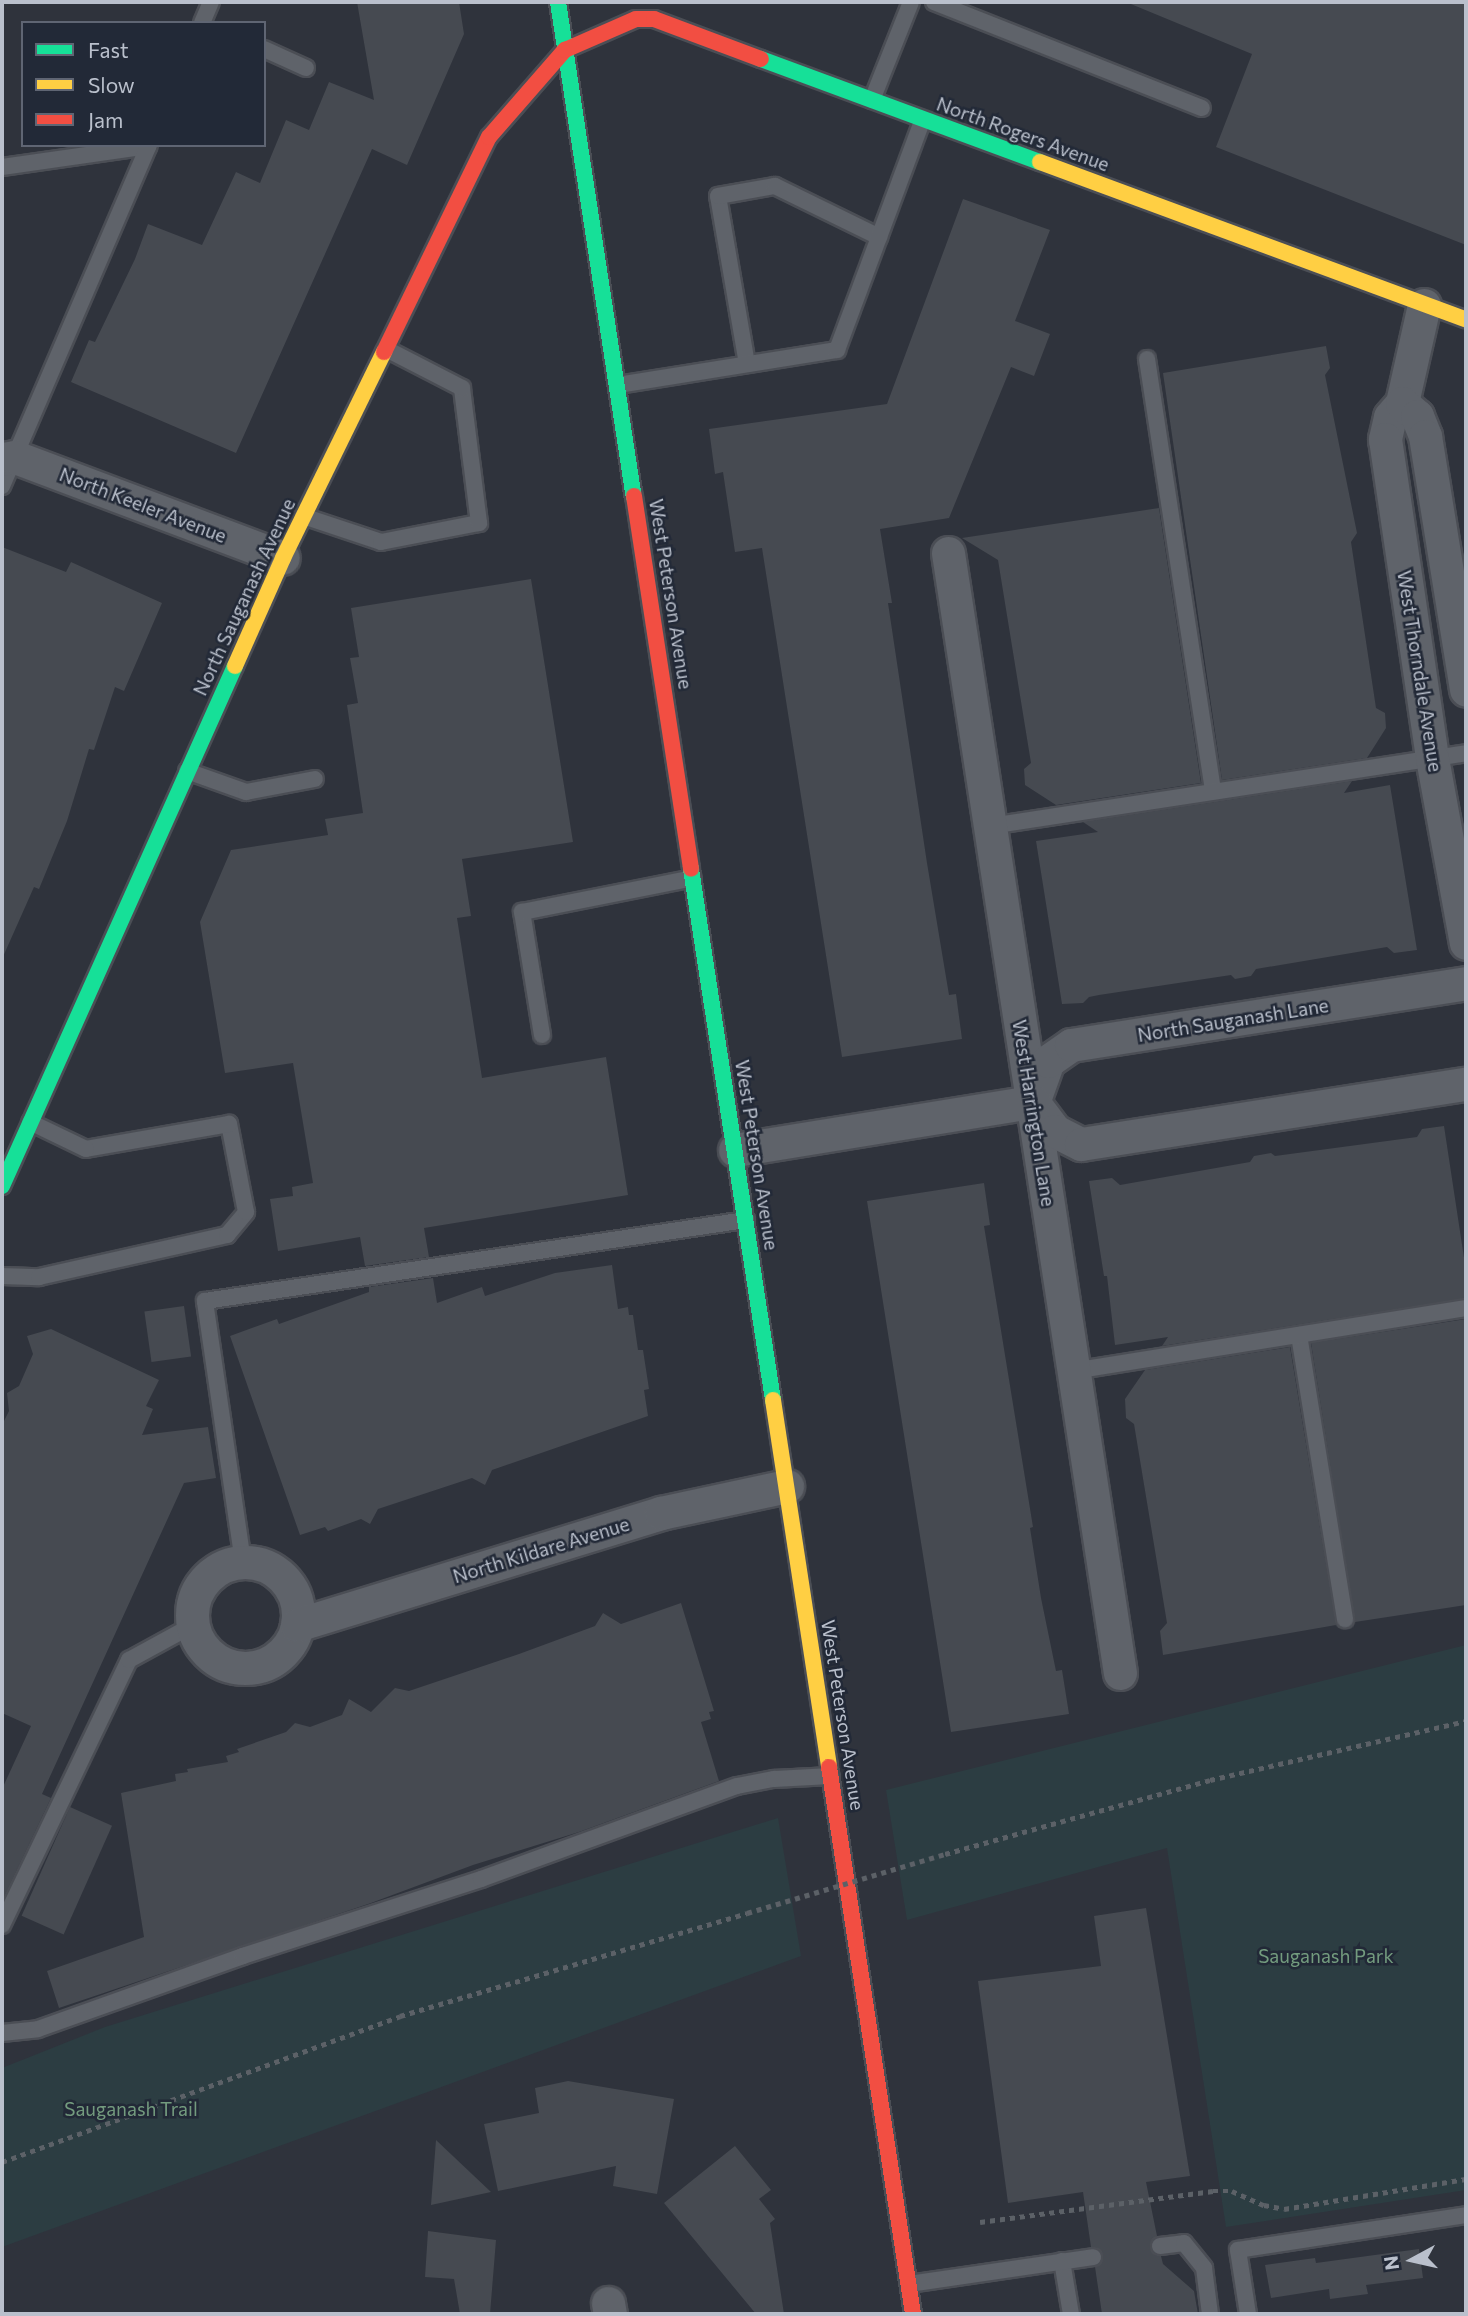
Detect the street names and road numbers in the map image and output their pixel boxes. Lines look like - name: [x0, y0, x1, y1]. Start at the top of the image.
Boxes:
- street label: North Rogers Avenue: [934, 92, 1112, 176]
- street label: North Keeler Avenue: [56, 463, 230, 547]
- street label: North Sauganash Avenue: [188, 495, 300, 699]
- street label: West Peterson Avenue: [645, 497, 697, 691]
- street label: West Thorndale Avenue: [1393, 569, 1447, 773]
- street label: North Sauganash Lane: [1136, 994, 1330, 1046]
- street label: West Harrington Lane: [1008, 1018, 1060, 1208]
- street label: West Peterson Avenue: [731, 1058, 783, 1252]
- street label: North Kildare Avenue: [450, 1512, 632, 1588]
- street label: West Peterson Avenue: [817, 1618, 869, 1812]

